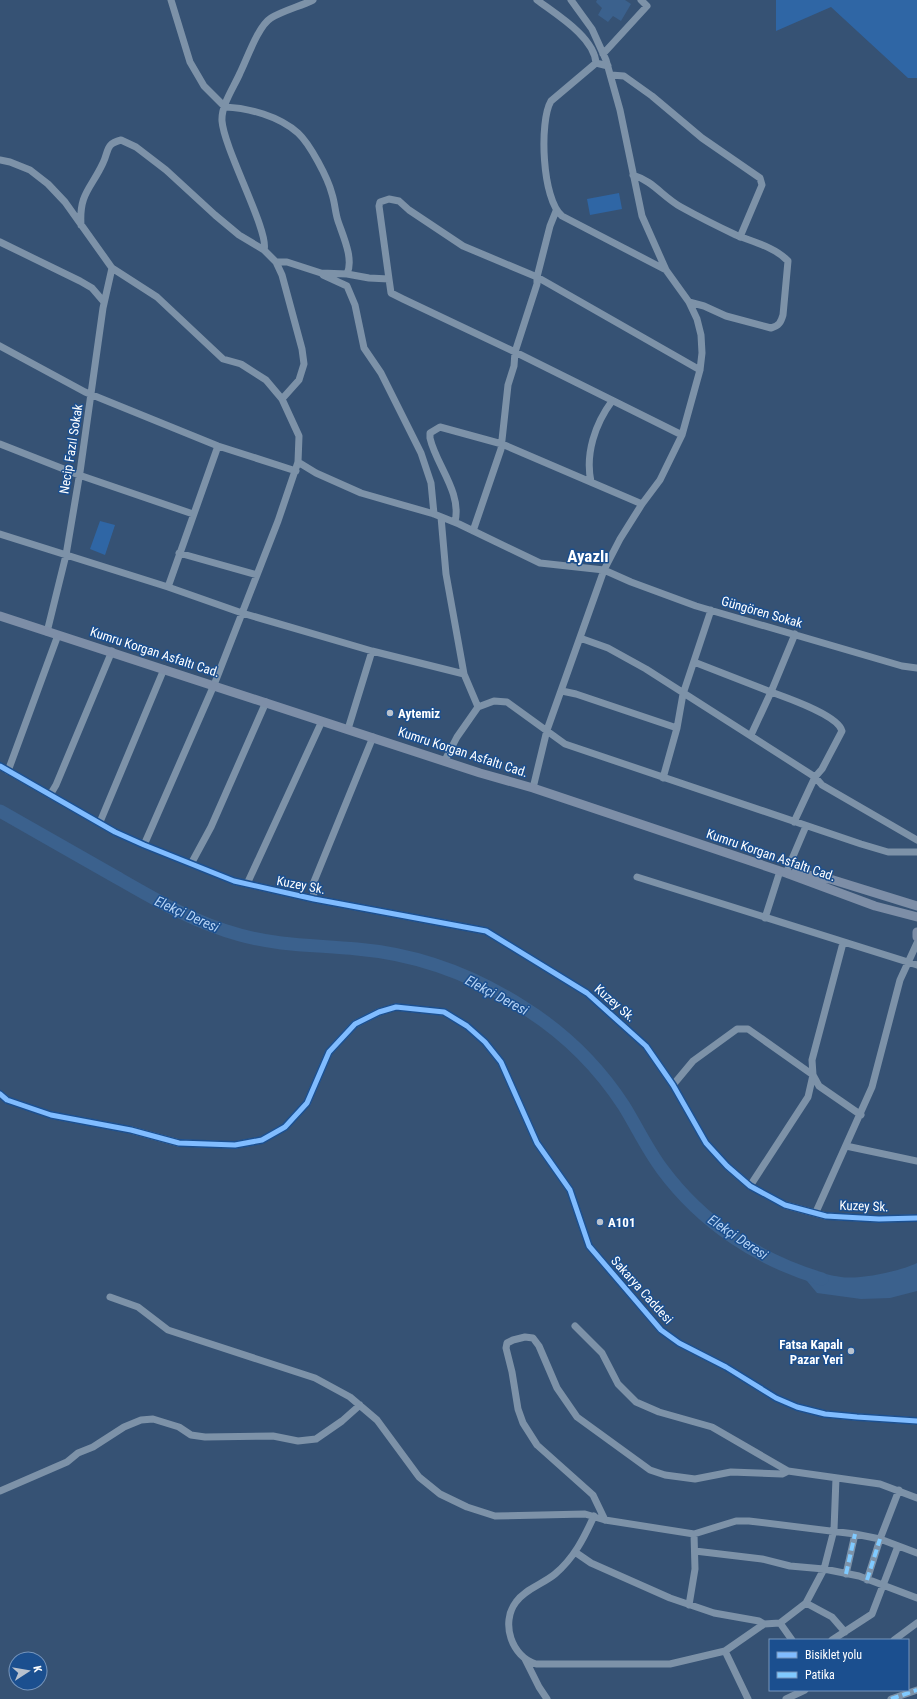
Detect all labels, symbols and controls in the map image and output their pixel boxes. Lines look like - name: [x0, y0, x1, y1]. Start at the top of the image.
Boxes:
- street label: Necip Fazıl Sokak: [56, 403, 86, 495]
- district label: Ayazlı: [567, 546, 609, 566]
- street label: Güngören Sokak: [720, 593, 804, 631]
- street label: Kumru Korgan Asfaltı Cad.: [88, 624, 222, 680]
- place label: Aytemiz: [398, 706, 440, 721]
- marker: Aytemiz: [385, 708, 395, 718]
- street label: Kumru Korgan Asfaltı Cad.: [396, 724, 530, 780]
- street label: Kumru Korgan Asfaltı Cad.: [704, 826, 838, 884]
- street label: Kuzey Sk.: [275, 873, 327, 897]
- water label: Elekçi Deresi: [152, 893, 222, 936]
- water label: Elekçi Deresi: [463, 972, 532, 1019]
- street label: Kuzey Sk.: [591, 981, 639, 1025]
- street label: Kuzey Sk.: [839, 1198, 889, 1214]
- water label: Elekçi Deresi: [705, 1211, 772, 1263]
- place label: A101: [608, 1215, 635, 1230]
- marker: A101: [595, 1217, 605, 1227]
- street label: Sakarya Caddesi: [608, 1253, 676, 1327]
- place label: Fatsa Kapalı Pazar Yeri: [779, 1337, 843, 1367]
- marker: Fatsa Kapalı Pazar Yeri: [846, 1346, 856, 1356]
- legend: [769, 1639, 909, 1691]
- text: Bisiklet yolu: [805, 1648, 862, 1662]
- north arrow: [8, 1651, 48, 1691]
- text: K: [30, 1665, 44, 1674]
- text: Patika: [805, 1668, 835, 1682]

